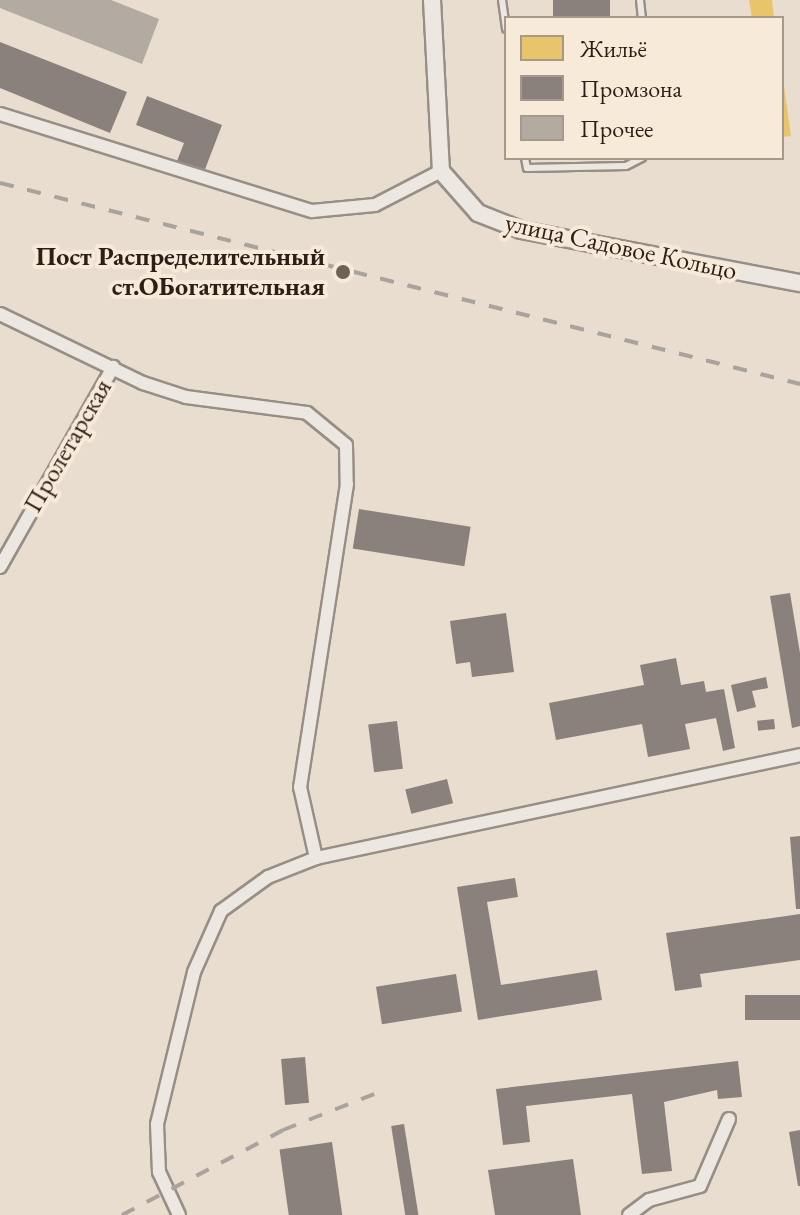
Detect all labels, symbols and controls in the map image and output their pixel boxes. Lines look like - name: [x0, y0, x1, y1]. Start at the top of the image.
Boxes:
- legend: [504, 16, 784, 160]
- text: Жильё: [580, 33, 647, 64]
- text: Промзона: [580, 73, 682, 104]
- text: Прочее: [580, 113, 653, 144]
- street label: улица Садовое Кольцо: [502, 207, 740, 287]
- place label: Пост Распределительный ст.ОБогатительная: [36, 241, 325, 302]
- marker: Пост Распределительный ст.ОБогатительная: [332, 261, 354, 283]
- street label: Пролетарская: [17, 374, 119, 518]

